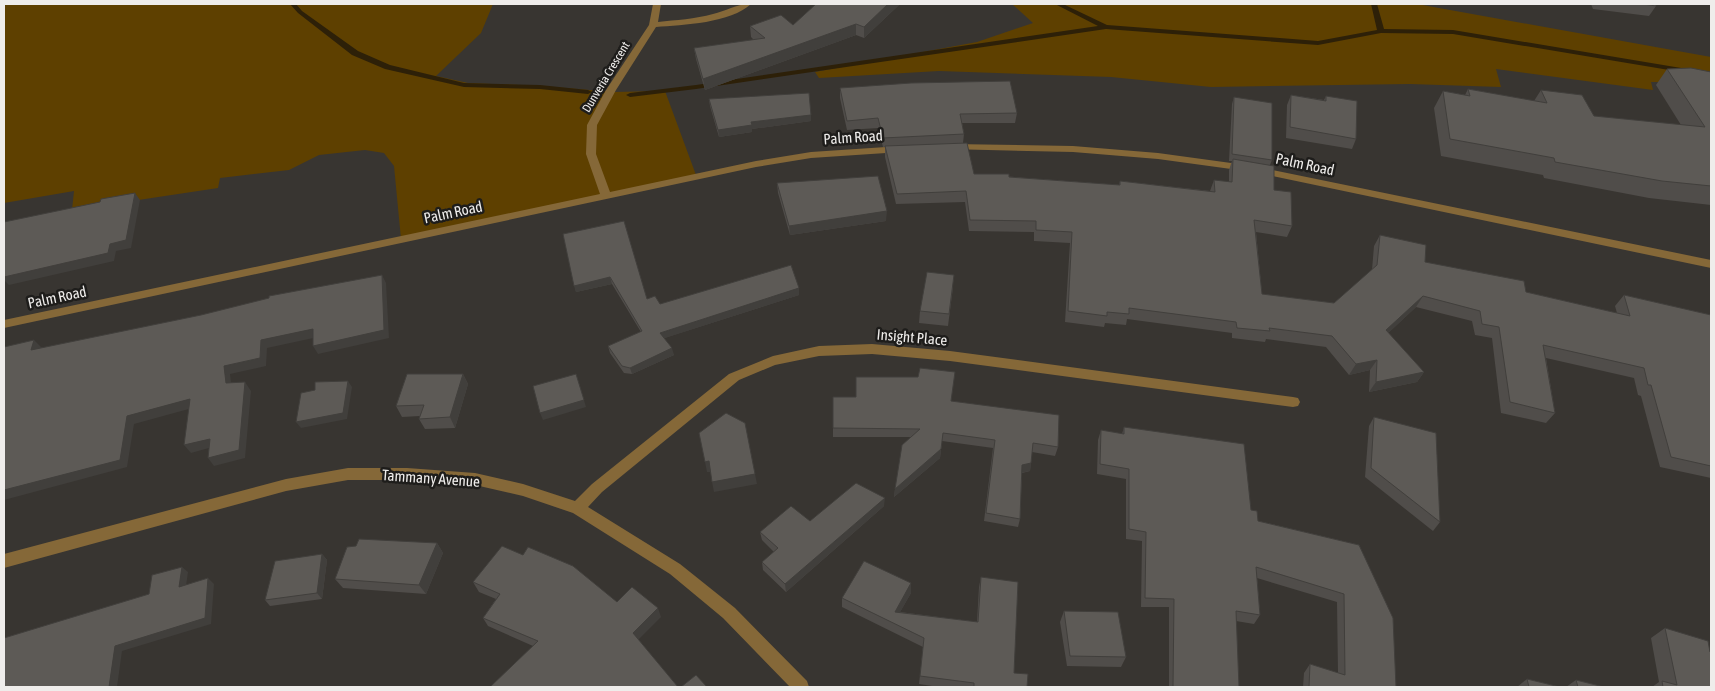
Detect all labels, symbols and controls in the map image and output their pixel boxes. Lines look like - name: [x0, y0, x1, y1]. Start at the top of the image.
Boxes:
- street label: Dunveria Crescent: [579, 39, 633, 115]
- street label: Palm Road: [823, 126, 883, 148]
- street label: Palm Road: [1274, 150, 1336, 178]
- street label: Palm Road: [422, 198, 484, 226]
- street label: Palm Road: [26, 283, 88, 311]
- street label: Insight Place: [876, 325, 948, 349]
- street label: Tammany Avenue: [381, 466, 481, 490]

